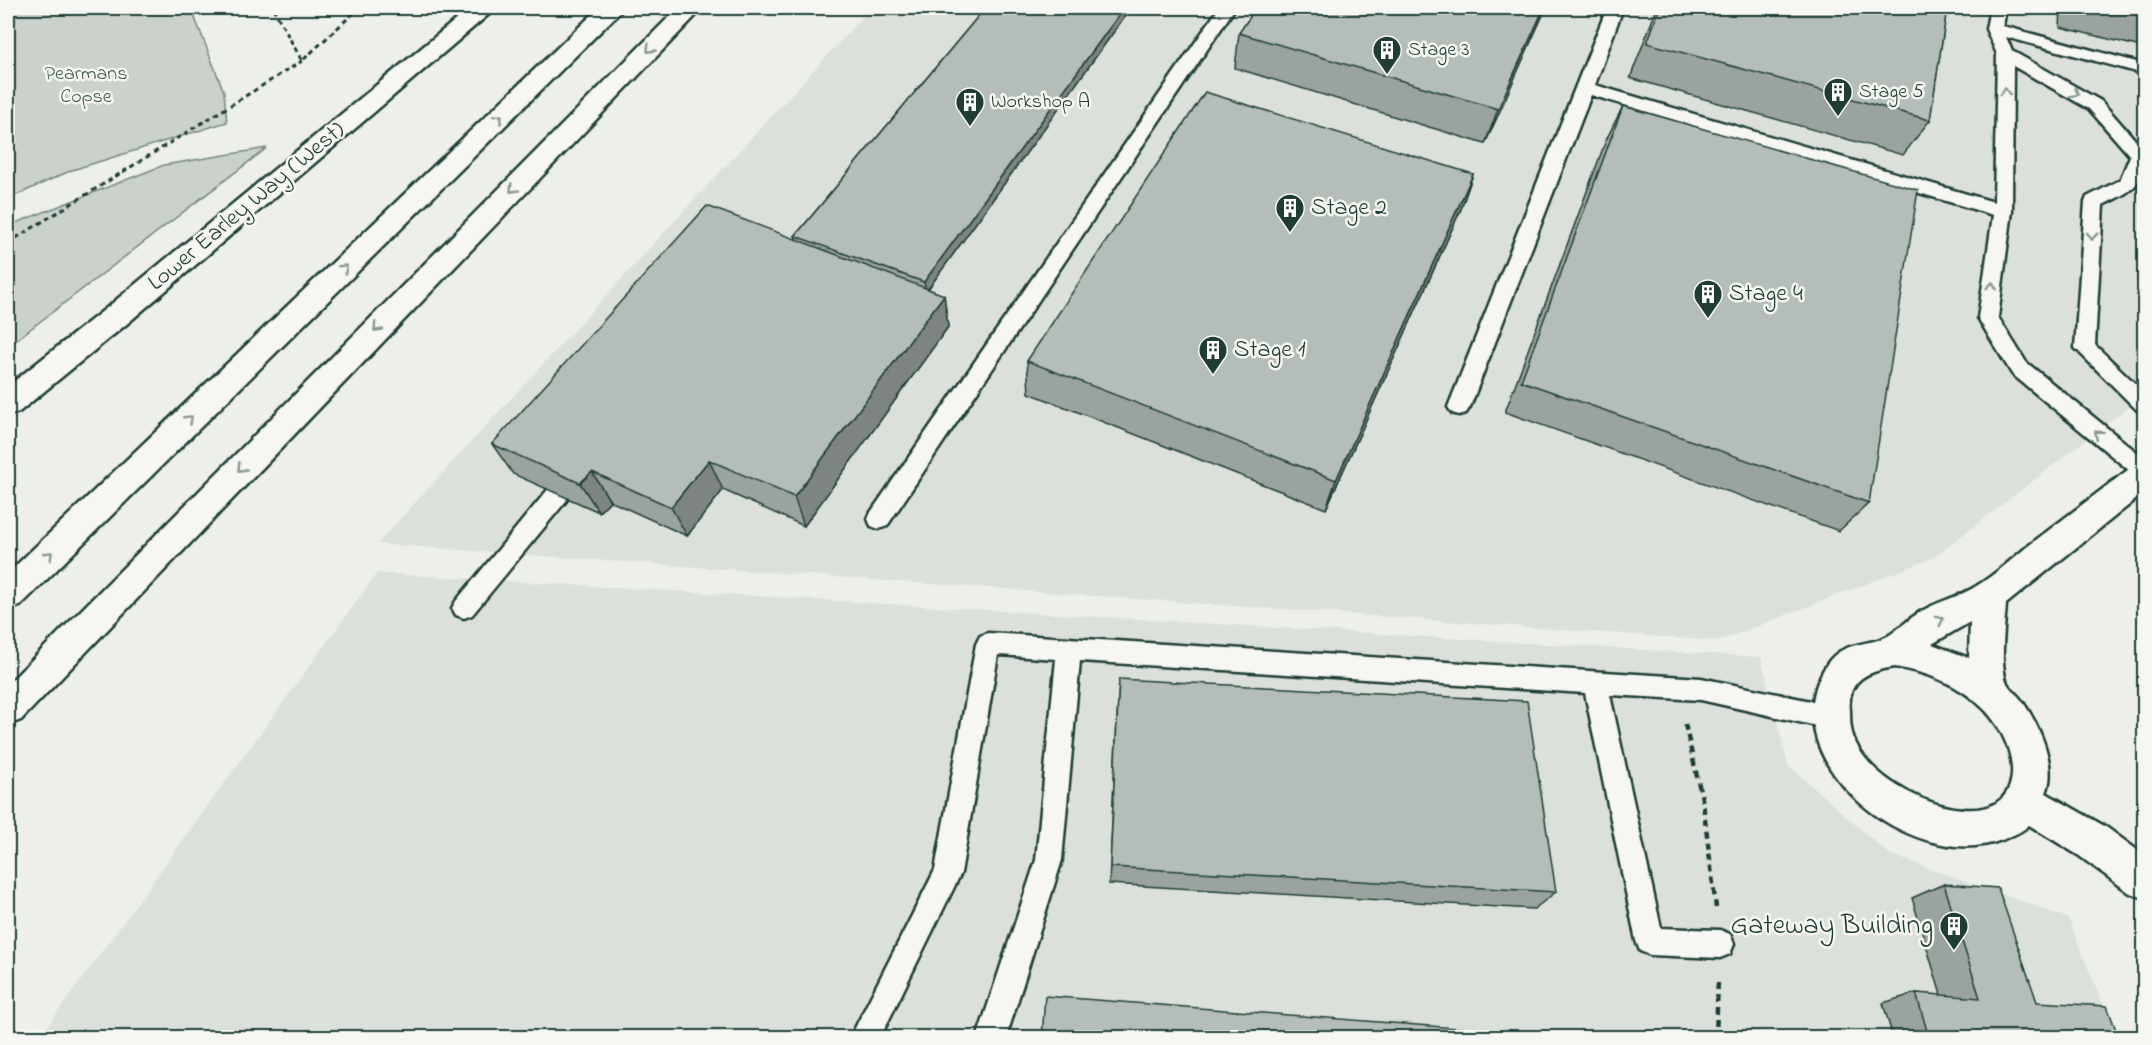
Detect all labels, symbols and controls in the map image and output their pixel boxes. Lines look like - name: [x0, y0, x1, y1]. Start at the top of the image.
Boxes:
- building icon: Stage 3: [1371, 34, 1403, 76]
- place label: Stage 3: [1408, 36, 1470, 66]
- one-way arrow: [646, 42, 657, 53]
- park label: Pearmans Copse: [45, 60, 127, 112]
- building icon: Stage 5: [1822, 76, 1854, 118]
- place label: Stage 5: [1859, 78, 1924, 108]
- building icon: Workshop A: [954, 86, 986, 128]
- one-way arrow: [2068, 86, 2079, 97]
- one-way arrow: [1999, 87, 2011, 96]
- place label: Workshop A: [991, 88, 1090, 117]
- street label: Lower Earley Way (West): [141, 114, 354, 301]
- one-way arrow: [492, 114, 503, 125]
- one-way arrow: [510, 181, 521, 192]
- place label: Stage 2: [1311, 191, 1387, 226]
- building icon: Stage 2: [1274, 192, 1306, 234]
- one-way arrow: [2085, 232, 2098, 241]
- one-way arrow: [338, 264, 348, 275]
- place label: Stage 4: [1729, 277, 1803, 312]
- building icon: Stage 4: [1692, 278, 1724, 320]
- one-way arrow: [1986, 281, 1998, 290]
- one-way arrow: [374, 321, 385, 332]
- place label: Stage 1: [1234, 333, 1306, 368]
- building icon: Stage 1: [1197, 334, 1229, 376]
- one-way arrow: [182, 415, 193, 426]
- one-way arrow: [2094, 431, 2105, 442]
- one-way arrow: [237, 461, 248, 471]
- one-way arrow: [42, 551, 53, 562]
- one-way arrow: [1933, 616, 1944, 628]
- place label: Gateway Building: [1731, 906, 1933, 947]
- building icon: Gateway Building: [1938, 910, 1970, 952]

